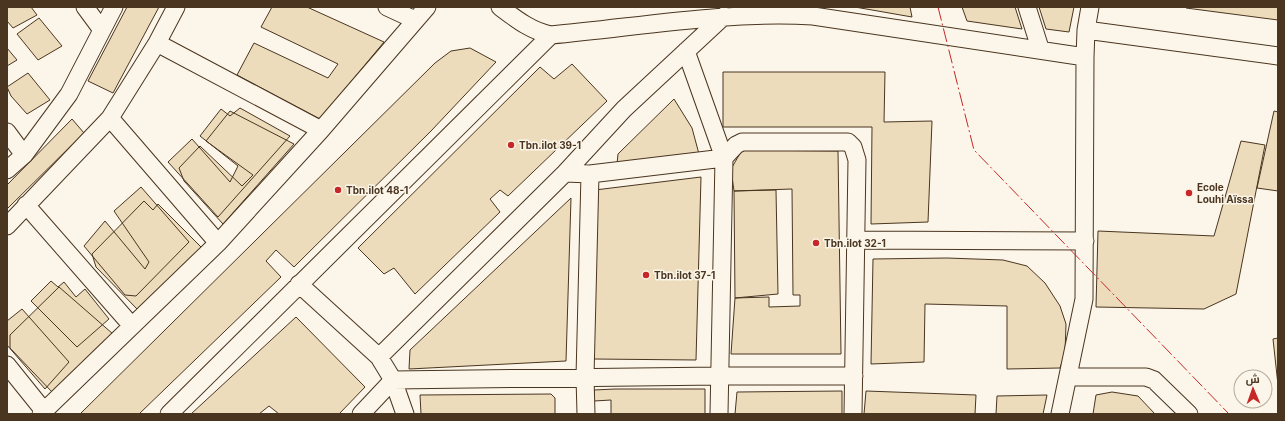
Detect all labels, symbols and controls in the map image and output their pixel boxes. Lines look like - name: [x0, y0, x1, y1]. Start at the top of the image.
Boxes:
- place label: Tbn.ilot 39-1: [519, 139, 581, 151]
- marker: Tbn.ilot 39-1: [506, 140, 516, 150]
- place label: Ecole Louhi Aïssa: [1197, 181, 1254, 205]
- place label: Tbn.ilot 48-1: [346, 184, 408, 196]
- marker: Tbn.ilot 48-1: [333, 185, 343, 195]
- marker: Ecole Louhi Aïssa: [1184, 188, 1194, 198]
- place label: Tbn.ilot 32-1: [824, 237, 886, 249]
- marker: Tbn.ilot 32-1: [811, 238, 821, 248]
- place label: Tbn.ilot 37-1: [654, 269, 715, 281]
- marker: Tbn.ilot 37-1: [641, 270, 651, 280]
- north arrow: [1233, 369, 1273, 409]
- text: ش: [1245, 372, 1260, 386]

